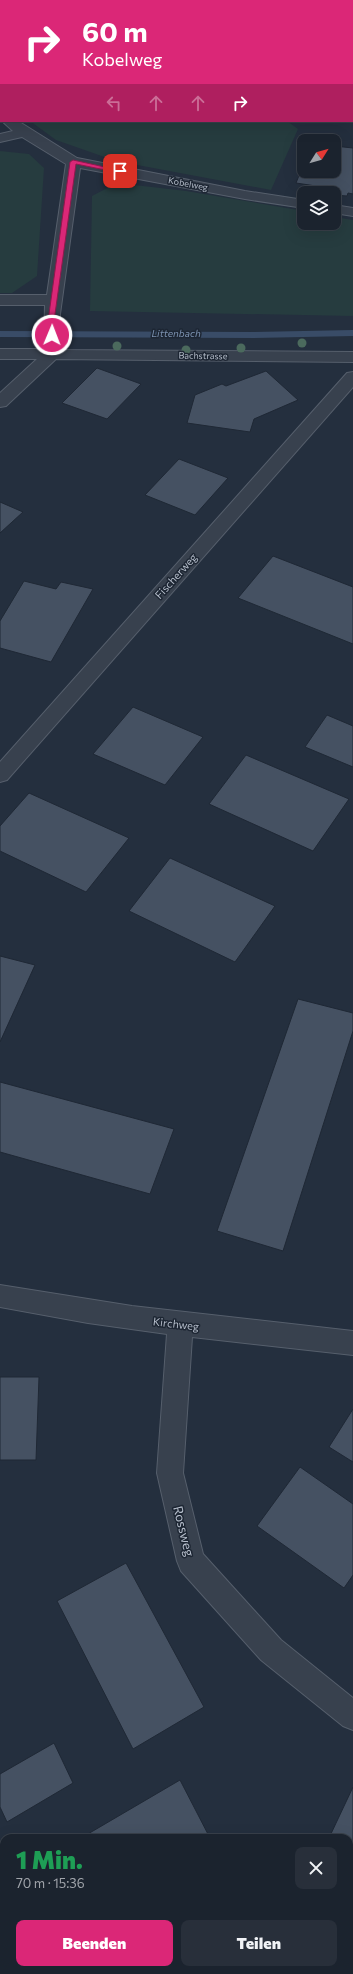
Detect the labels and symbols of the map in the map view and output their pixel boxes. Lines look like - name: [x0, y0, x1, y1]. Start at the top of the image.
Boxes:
- north arrow: [297, 134, 341, 178]
- pin: [103, 154, 137, 188]
- street label: Kobelweg: [167, 174, 209, 193]
- position arrow: [31, 314, 73, 356]
- water label: Littenbach: [151, 327, 201, 339]
- street label: Bachstrasse: [178, 350, 228, 361]
- street label: Fischerweg: [152, 550, 199, 601]
- street label: Kirchweg: [152, 1314, 200, 1333]
- street label: Rossweg: [170, 1504, 198, 1558]

